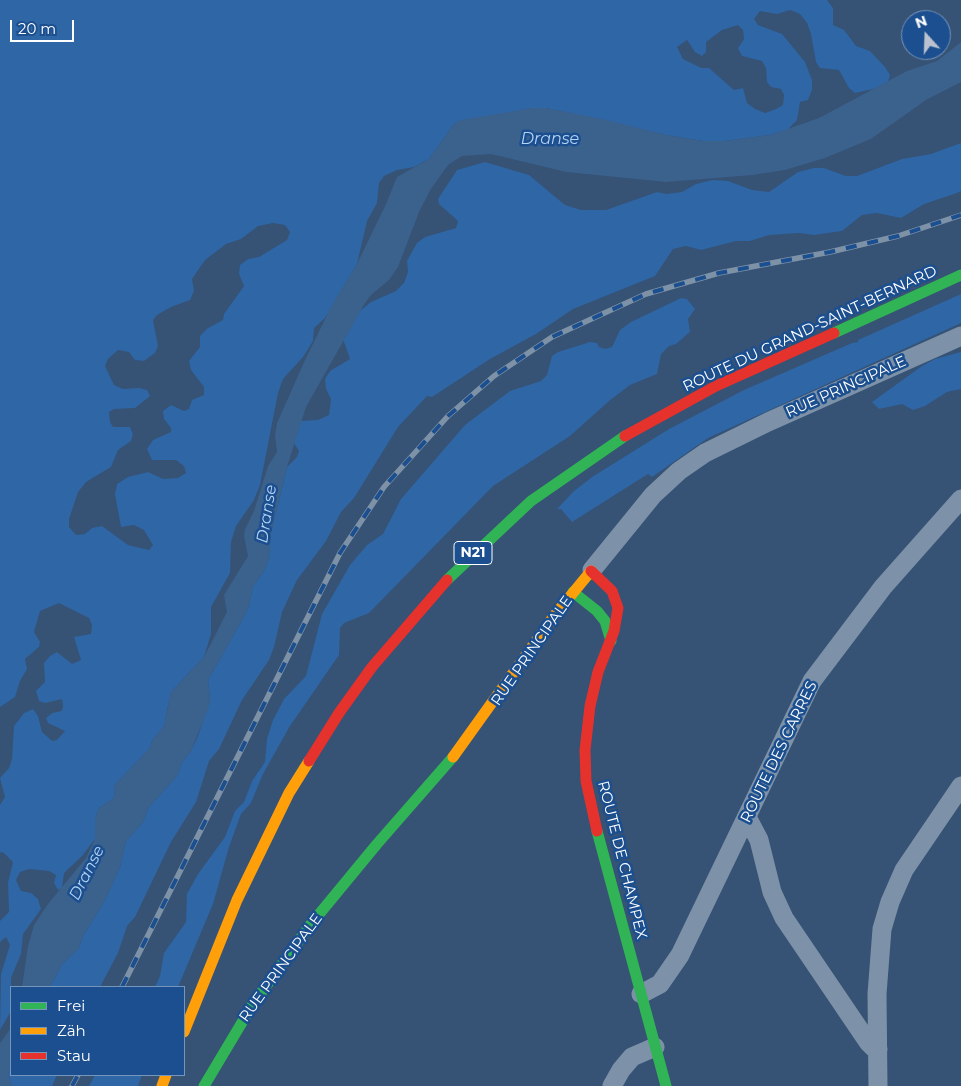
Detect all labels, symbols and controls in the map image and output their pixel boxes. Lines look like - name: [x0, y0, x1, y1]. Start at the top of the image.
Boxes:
- scale bar: [12, 10, 76, 42]
- north arrow: [901, 10, 951, 60]
- text: N: [913, 11, 930, 32]
- text: 20 m: [18, 19, 56, 38]
- water label: Dranse: [521, 129, 579, 149]
- street label: ROUTE DU GRAND-SAINT-BERNARD: [680, 262, 940, 396]
- street label: RUE PRINCIPALE: [783, 352, 909, 422]
- water label: Dranse: [253, 484, 281, 544]
- road number: N21: [454, 542, 492, 564]
- street label: RUE PRINCIPALE: [487, 593, 577, 709]
- street label: ROUTE DES CARRES: [737, 678, 821, 826]
- street label: ROUTE DE CHAMPEX: [594, 779, 650, 941]
- water label: Dranse: [65, 843, 109, 903]
- street label: RUE PRINCIPALE: [236, 910, 326, 1026]
- legend: [10, 986, 185, 1076]
- text: Frei: [57, 996, 85, 1015]
- text: Zäh: [57, 1021, 86, 1040]
- text: Stau: [57, 1046, 91, 1065]

